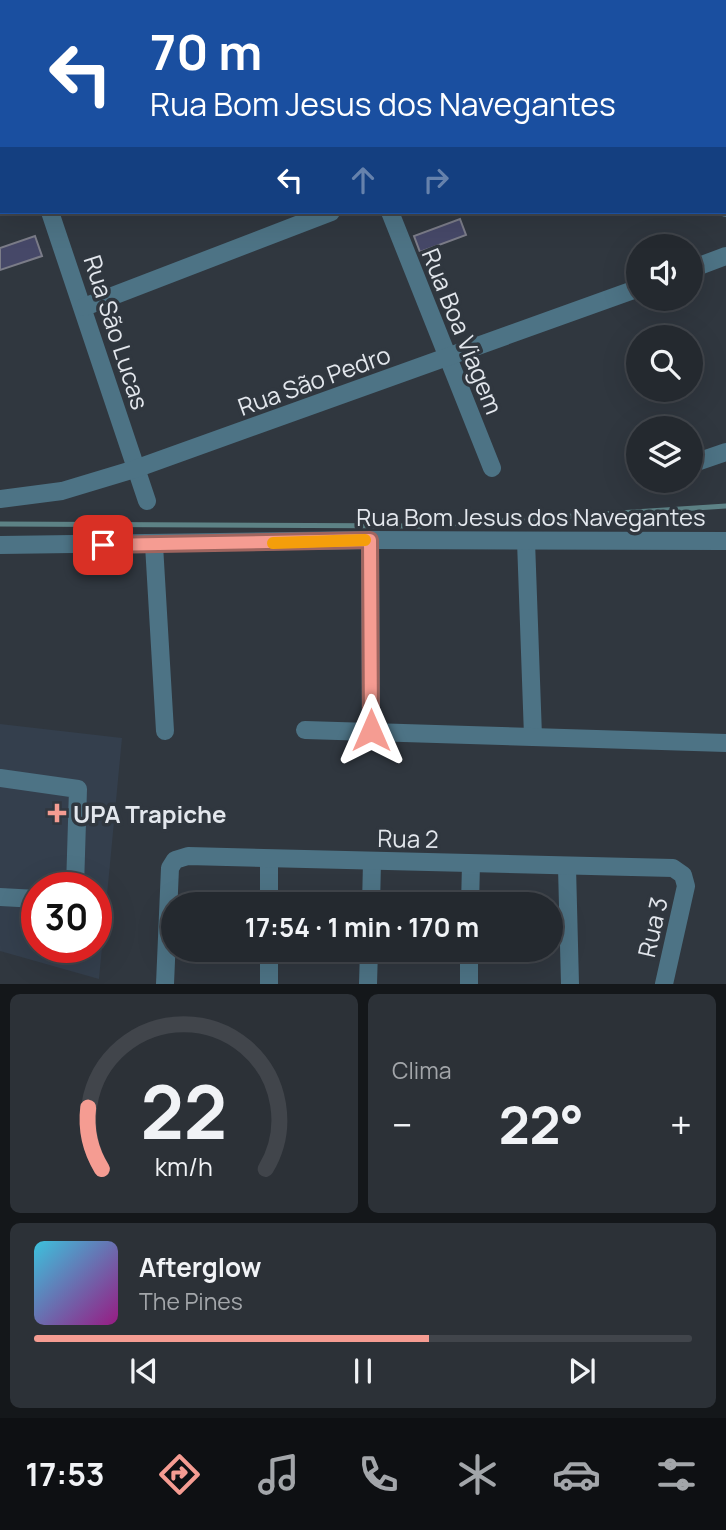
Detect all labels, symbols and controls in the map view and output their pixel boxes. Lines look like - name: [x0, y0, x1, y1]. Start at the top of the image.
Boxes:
- text: 70 m: [150, 18, 262, 85]
- icon: left: [35, 28, 126, 119]
- text: Rua Bom Jesus dos Navegantes: [150, 82, 616, 126]
- icon: left: [271, 161, 309, 199]
- icon: ahead: [344, 161, 382, 199]
- icon: right: [417, 161, 455, 199]
- map controls: [626, 234, 703, 493]
- button: sound: [626, 234, 703, 311]
- street label: Rua Boa Viagem: [415, 243, 511, 419]
- street label: Rua São Lucas: [77, 251, 157, 413]
- button: search: [626, 325, 703, 402]
- street label: Rua São Pedro: [233, 337, 395, 423]
- button: layers: [626, 416, 703, 493]
- street label: Rua Bom Jesus dos Navegantes: [356, 500, 706, 533]
- pin: [73, 515, 133, 575]
- icon: arrive: [84, 526, 122, 564]
- position arrow: [334, 693, 408, 767]
- place label: UPA Trapiche: [73, 797, 227, 830]
- marker: UPA Trapiche: [47, 803, 67, 823]
- street label: Rua 2: [377, 821, 439, 855]
- speed limit sign: 30: [21, 872, 112, 963]
- street label: Rua 3: [629, 894, 675, 960]
- text: 17:54 · 1 min · 170 m: [245, 909, 479, 945]
- text: Clima: [392, 1054, 451, 1086]
- text: 22: [141, 1062, 227, 1162]
- text: 22°: [499, 1089, 584, 1160]
- text: −: [392, 1098, 413, 1150]
- text: +: [670, 1098, 692, 1150]
- text: km/h: [155, 1149, 213, 1184]
- text: Afterglow: [139, 1249, 261, 1285]
- text: The Pines: [139, 1285, 243, 1317]
- icon: previous: [125, 1352, 163, 1390]
- icon: pause: [344, 1352, 382, 1390]
- icon: next: [563, 1352, 601, 1390]
- icon: directions: [155, 1450, 204, 1499]
- icon: music: [254, 1450, 303, 1499]
- icon: phone: [354, 1450, 403, 1499]
- icon: climate: [453, 1450, 502, 1499]
- icon: car: [552, 1450, 601, 1499]
- icon: filters: [652, 1450, 701, 1499]
- text: 17:53: [25, 1452, 105, 1496]

